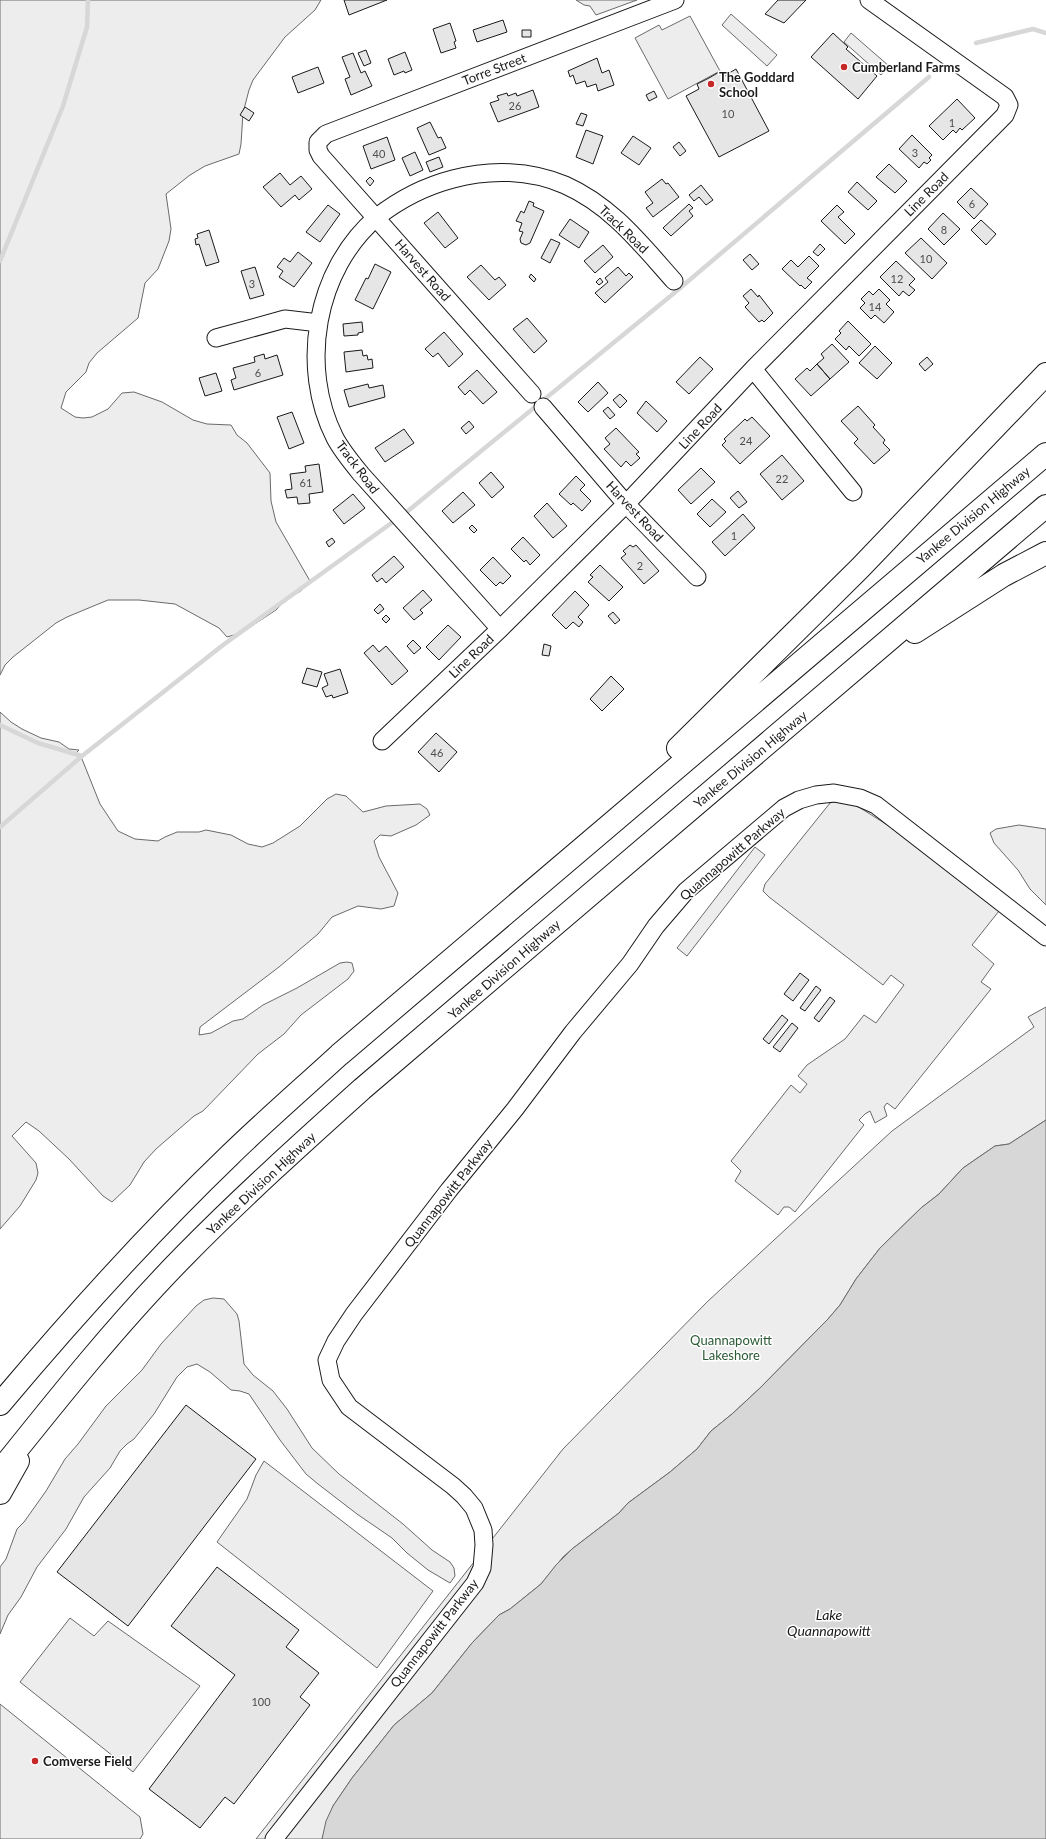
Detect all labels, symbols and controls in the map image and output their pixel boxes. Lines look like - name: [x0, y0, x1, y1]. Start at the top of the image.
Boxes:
- street label: Torre Street: [460, 49, 528, 88]
- place label: Cumberland Farms: [852, 59, 960, 75]
- marker: Cumberland Farms: [839, 62, 849, 72]
- place label: The Goddard School: [719, 69, 794, 100]
- marker: The Goddard School: [706, 79, 716, 89]
- house number: 26: [509, 99, 521, 112]
- house number: 10: [722, 107, 735, 120]
- house number: 1: [949, 116, 955, 129]
- house number: 3: [912, 146, 918, 159]
- house number: 40: [373, 147, 386, 160]
- street label: Line Road: [901, 169, 951, 219]
- house number: 6: [969, 197, 975, 210]
- street label: Track Road: [596, 202, 652, 256]
- house number: 8: [941, 223, 947, 236]
- street label: Harvest Road: [392, 236, 454, 304]
- house number: 10: [920, 252, 933, 265]
- house number: 12: [891, 272, 903, 285]
- house number: 3: [249, 277, 255, 290]
- house number: 14: [869, 300, 882, 313]
- house number: 6: [255, 366, 261, 379]
- street label: Line Road: [675, 400, 725, 452]
- house number: 24: [740, 434, 753, 447]
- street label: Track Road: [333, 437, 383, 497]
- street label: Yankee Division Highway: [913, 463, 1033, 567]
- house number: 22: [776, 472, 788, 485]
- house number: 61: [300, 476, 312, 489]
- street label: Harvest Road: [603, 477, 667, 545]
- house number: 1: [731, 529, 737, 542]
- house number: 2: [637, 559, 643, 572]
- street label: Line Road: [445, 631, 497, 681]
- street label: Yankee Division Highway: [690, 707, 810, 811]
- house number: 46: [431, 746, 443, 759]
- street label: Quannapowitt Parkway: [676, 804, 788, 904]
- street label: Yankee Division Highway: [445, 916, 563, 1022]
- street label: Yankee Division Highway: [203, 1128, 319, 1238]
- street label: Quannapowitt Parkway: [401, 1135, 496, 1251]
- park label: Quannapowitt Lakeshore: [690, 1332, 772, 1363]
- street label: Quannapowitt Parkway: [387, 1575, 482, 1691]
- water label: Lake Quannapowitt: [787, 1606, 871, 1639]
- house number: 100: [251, 1695, 271, 1708]
- place label: Comverse Field: [43, 1753, 132, 1769]
- marker: Comverse Field: [30, 1756, 40, 1766]

